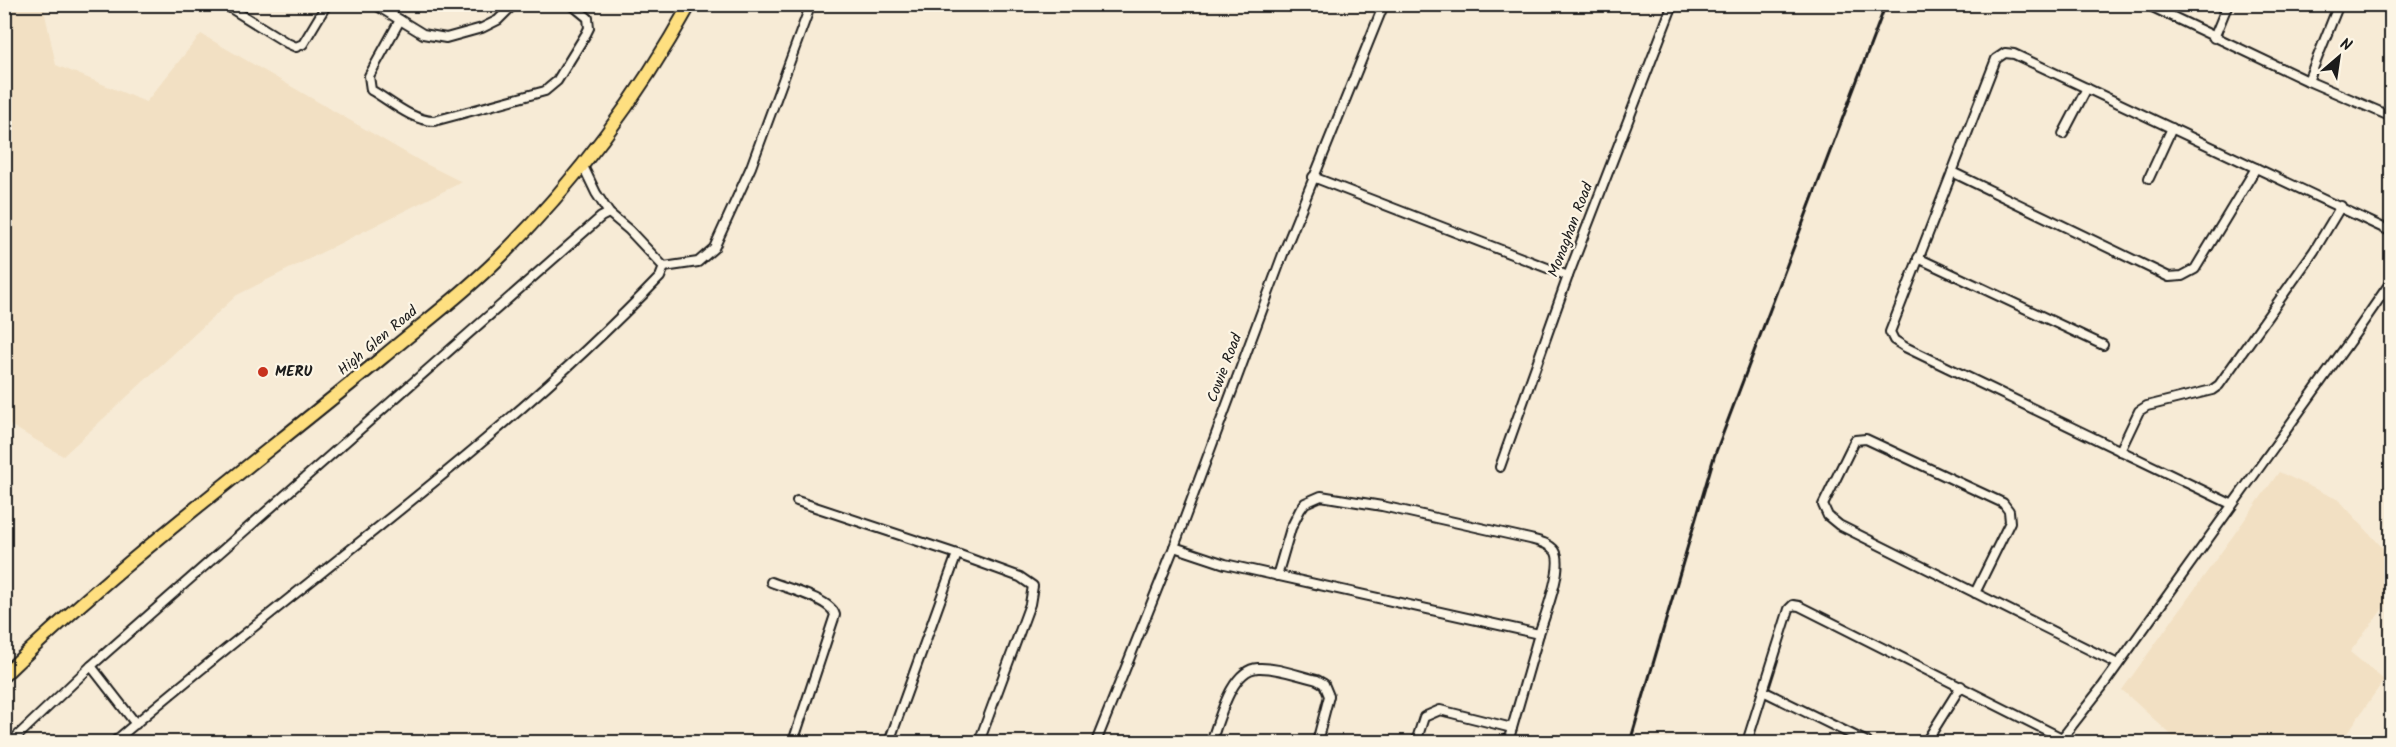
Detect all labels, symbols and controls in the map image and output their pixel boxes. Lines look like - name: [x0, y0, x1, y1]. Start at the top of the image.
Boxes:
- north arrow: [2309, 27, 2369, 87]
- text: N: [2335, 32, 2356, 59]
- street label: Monaghan Road: [1542, 179, 1600, 281]
- street label: High Glen Road: [333, 300, 424, 382]
- street label: Cowie Road: [1201, 329, 1249, 406]
- place label: MERU: [275, 360, 313, 384]
- marker: MERU: [256, 365, 270, 379]

